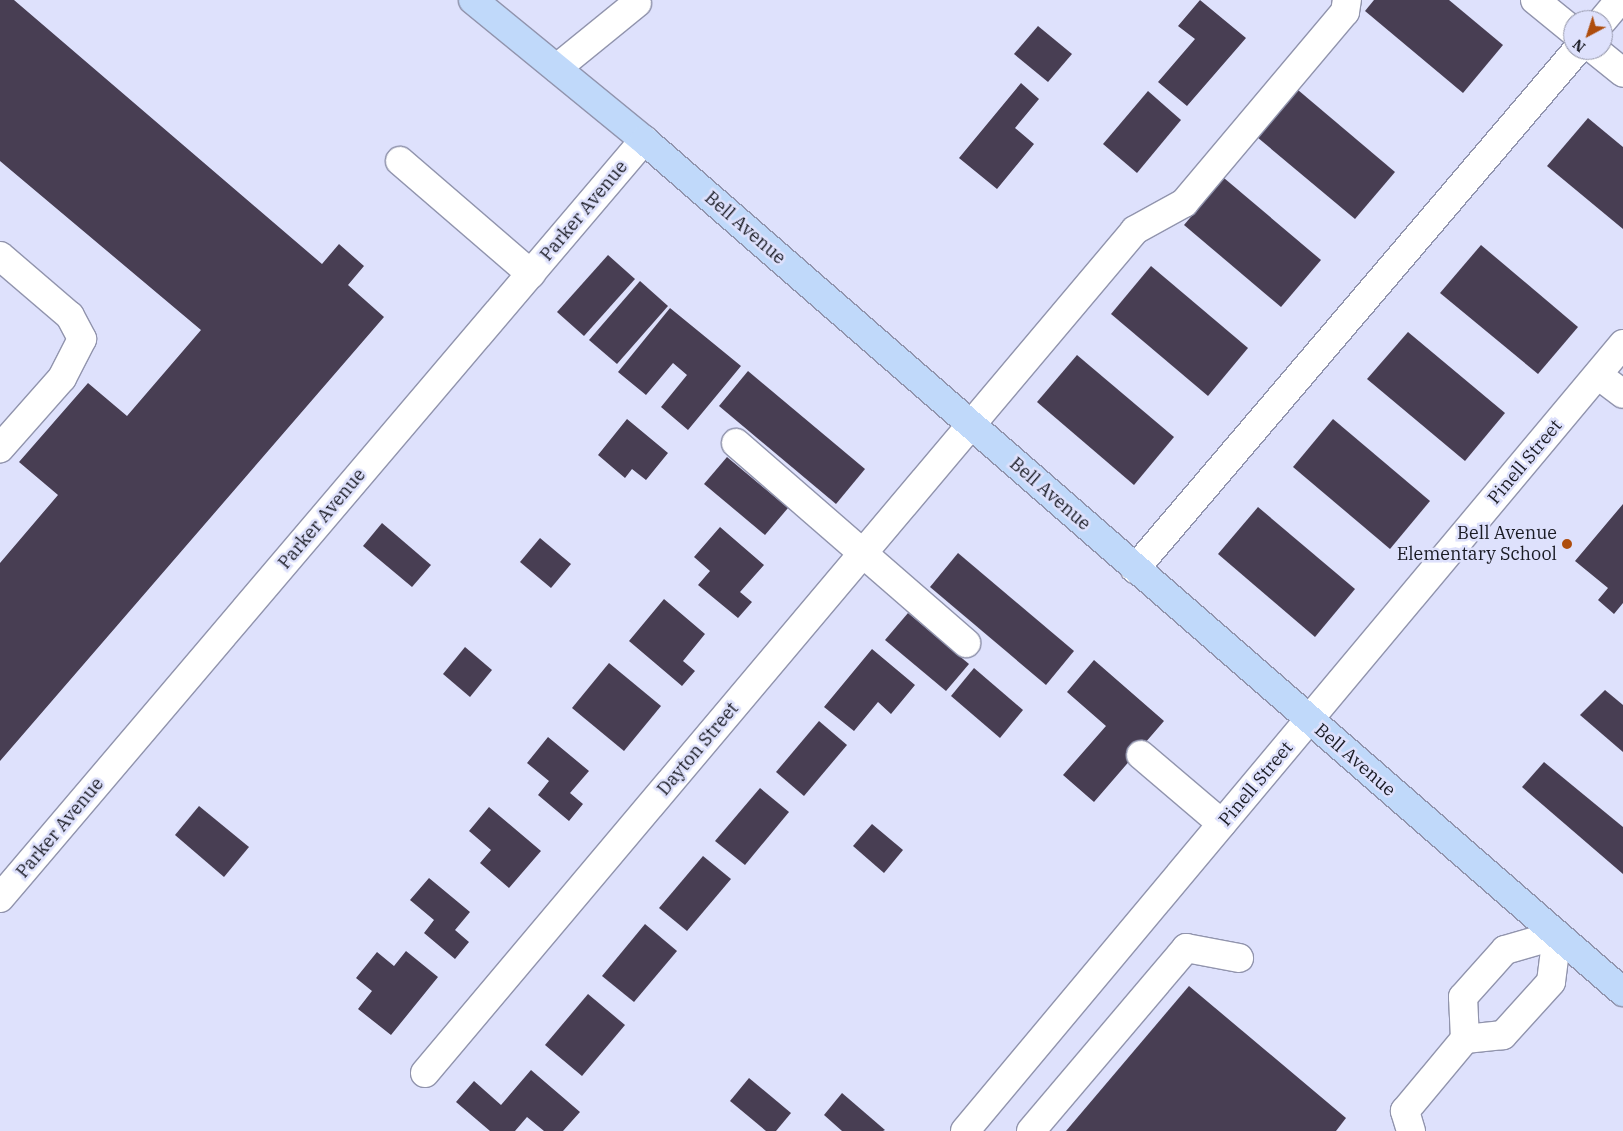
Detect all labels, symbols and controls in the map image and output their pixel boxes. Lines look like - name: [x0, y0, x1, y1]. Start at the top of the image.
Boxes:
- north arrow: [1563, 10, 1613, 60]
- text: N: [1569, 35, 1589, 56]
- street label: Parker Avenue: [536, 157, 632, 265]
- street label: Bell Avenue: [700, 187, 790, 269]
- street label: Pinell Street: [1483, 415, 1567, 509]
- street label: Bell Avenue: [1005, 453, 1095, 535]
- street label: Parker Avenue: [274, 465, 370, 573]
- place label: Bell Avenue Elementary School: [1397, 523, 1557, 566]
- marker: Bell Avenue Elementary School: [1561, 538, 1573, 550]
- street label: Dayton Street: [653, 698, 743, 800]
- street label: Bell Avenue: [1310, 719, 1400, 801]
- street label: Pinell Street: [1214, 737, 1298, 831]
- street label: Parker Avenue: [12, 774, 108, 882]

